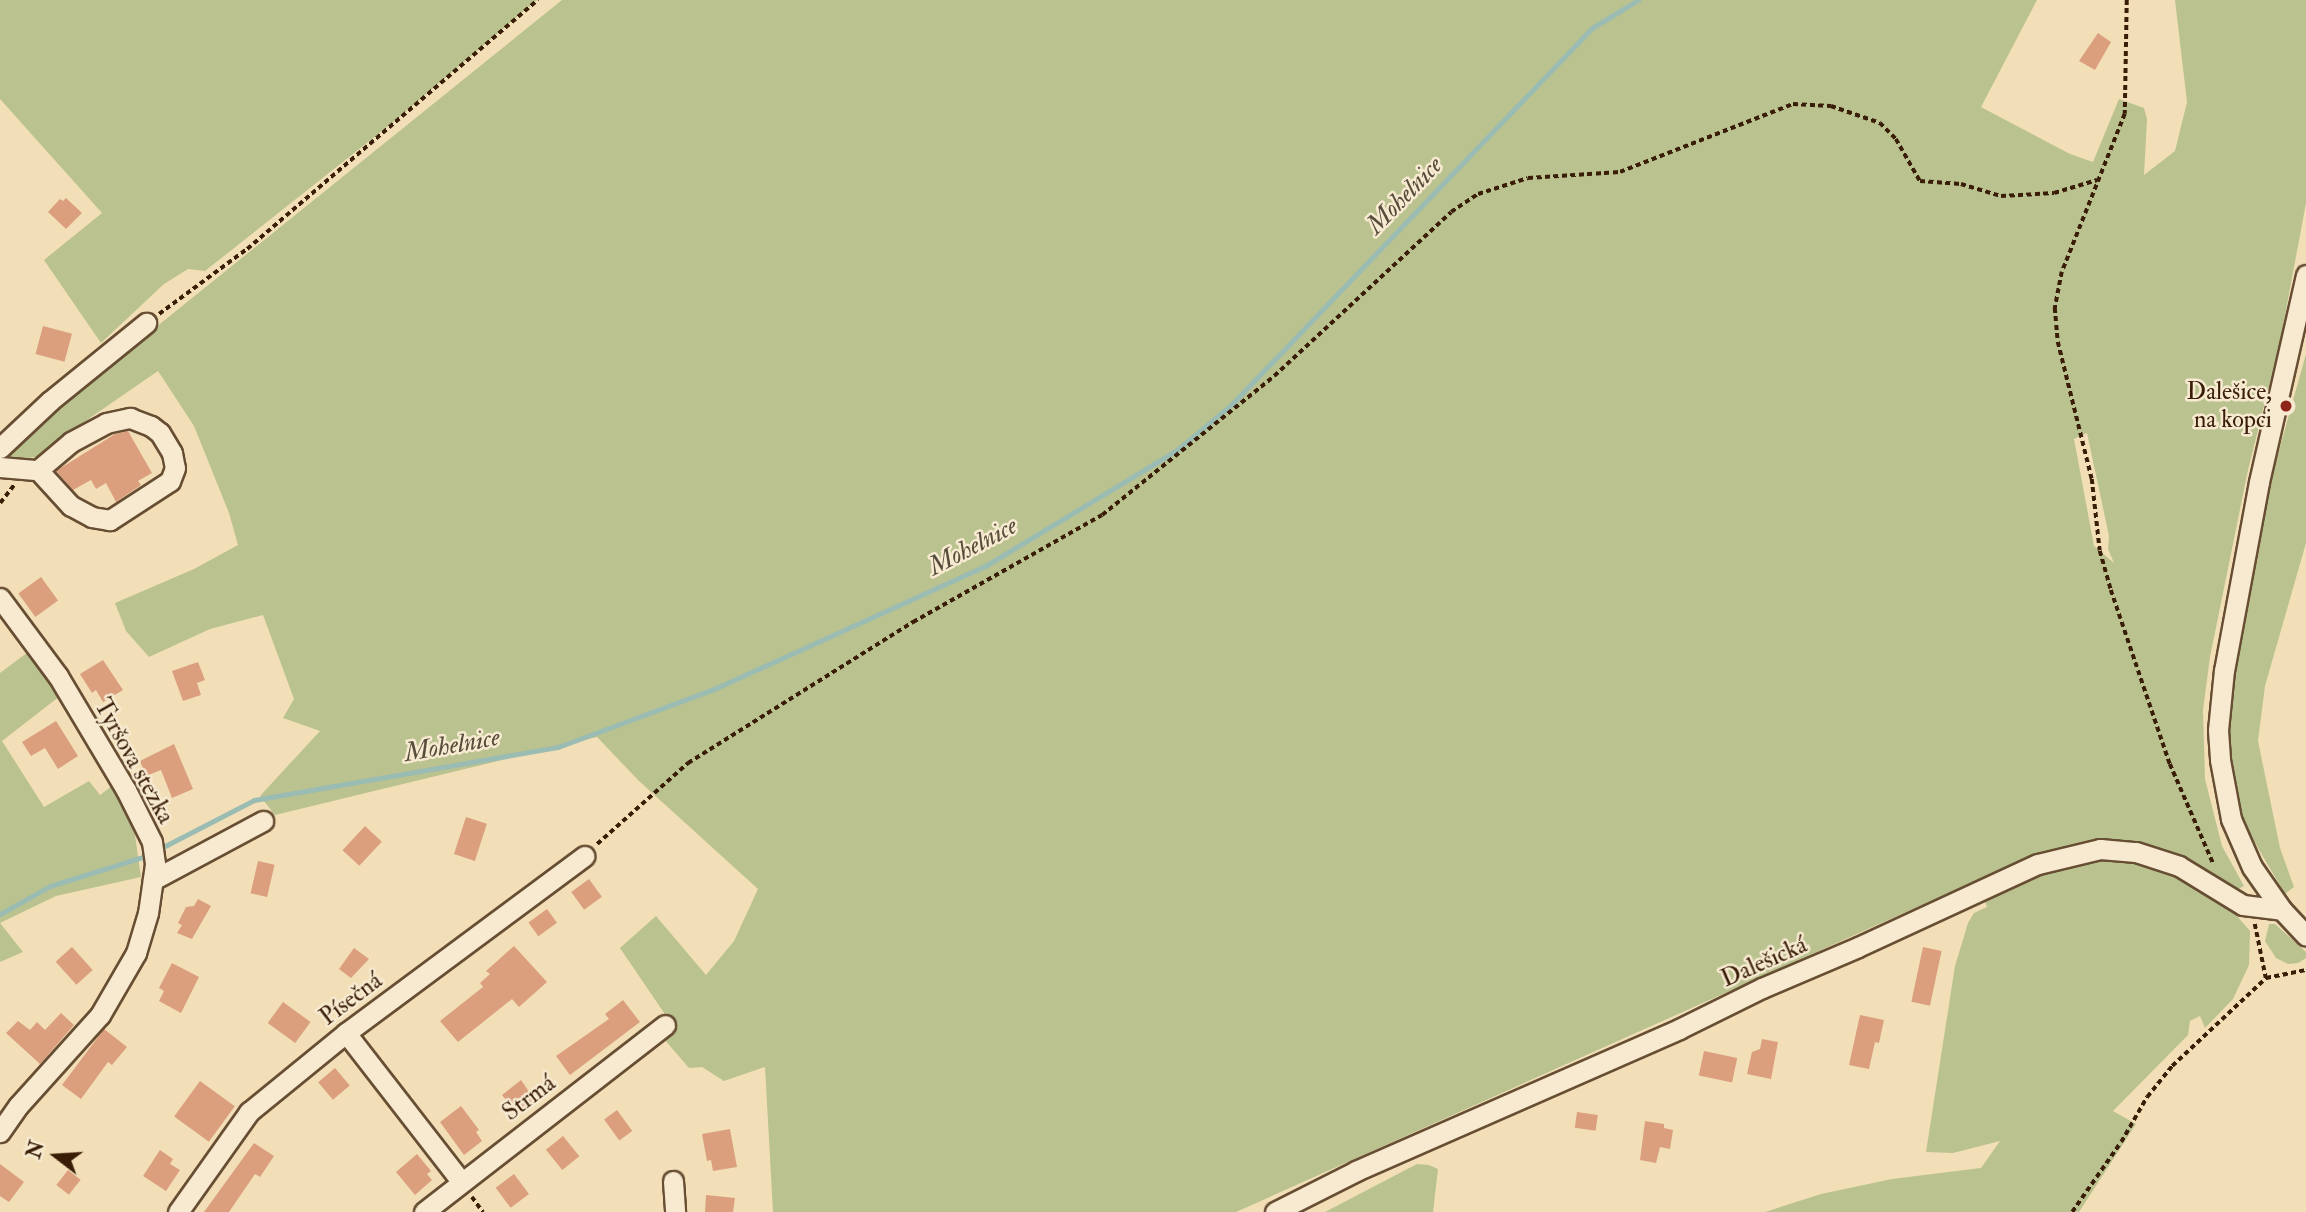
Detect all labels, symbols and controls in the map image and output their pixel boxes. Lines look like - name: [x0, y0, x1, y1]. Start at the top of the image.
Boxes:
- water label: Mohelnice: [1360, 150, 1450, 242]
- place label: Dalešice, na kopci: [2187, 378, 2272, 434]
- marker: Dalešice, na kopci: [2278, 398, 2294, 414]
- water label: Mohelnice: [923, 511, 1023, 583]
- street label: Tyršova stezka: [88, 693, 180, 829]
- water label: Mohelnice: [402, 722, 502, 770]
- street label: Dalešická: [1717, 930, 1811, 994]
- street label: Písečná: [314, 966, 388, 1032]
- street label: Strmá: [497, 1069, 561, 1127]
- north arrow: [21, 1121, 91, 1191]
- text: N: [22, 1138, 50, 1162]

